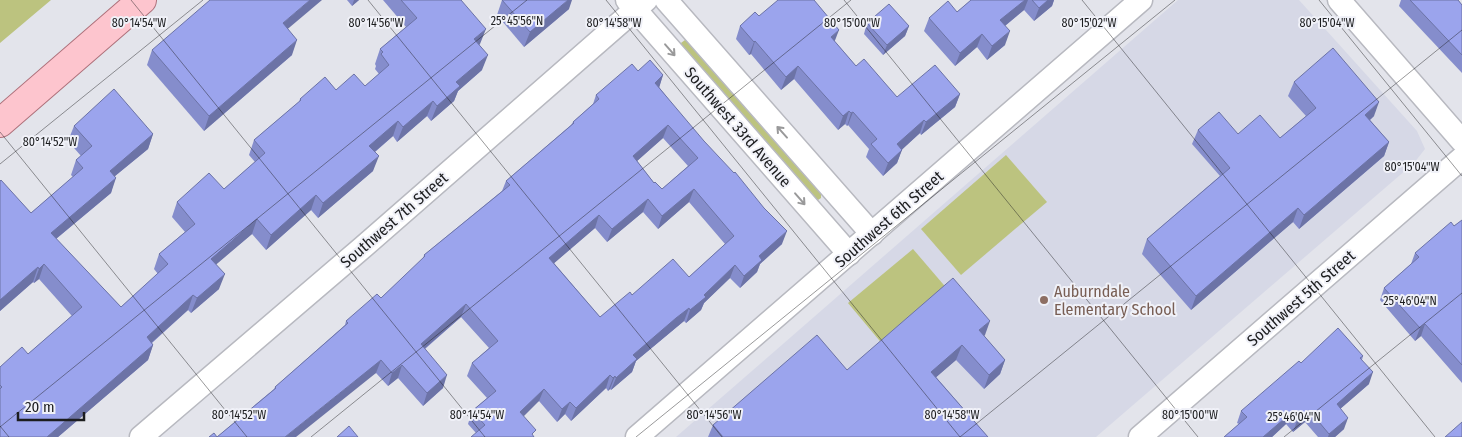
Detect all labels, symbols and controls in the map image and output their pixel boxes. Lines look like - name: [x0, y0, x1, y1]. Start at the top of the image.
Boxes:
- text: 25°45'56"N: [491, 14, 543, 28]
- text: 80°14'54"W: [112, 16, 166, 30]
- text: 80°14'56"W: [349, 16, 403, 30]
- text: 80°14'58"W: [586, 16, 642, 30]
- text: 80°15'00"W: [824, 16, 880, 30]
- text: 80°15'02"W: [1062, 16, 1116, 30]
- text: 80°15'04"W: [1300, 16, 1355, 30]
- one-way arrow: [665, 43, 676, 56]
- street label: Southwest 33rd Avenue: [681, 63, 795, 191]
- one-way arrow: [777, 126, 788, 139]
- text: 80°14'52"W: [23, 135, 77, 149]
- text: 80°15'04"W: [1385, 160, 1440, 174]
- street label: Southwest 6th Street: [831, 166, 948, 271]
- street label: Southwest 7th Street: [337, 168, 452, 272]
- one-way arrow: [795, 192, 806, 205]
- street label: Southwest 5th Street: [1243, 246, 1359, 350]
- place label: Auburndale Elementary School: [1054, 282, 1176, 319]
- marker: Auburndale Elementary School: [1038, 294, 1050, 306]
- text: 25°46'04"N: [1383, 294, 1437, 308]
- scale bar: [18, 390, 84, 422]
- text: 20 m: [25, 398, 55, 416]
- text: 80°14'52"W: [212, 408, 266, 422]
- text: 80°14'54"W: [450, 408, 504, 422]
- text: 80°14'56"W: [687, 408, 741, 422]
- text: 80°14'58"W: [924, 408, 980, 422]
- text: 80°15'00"W: [1162, 408, 1218, 422]
- text: 25°46'04"N: [1267, 410, 1321, 424]

